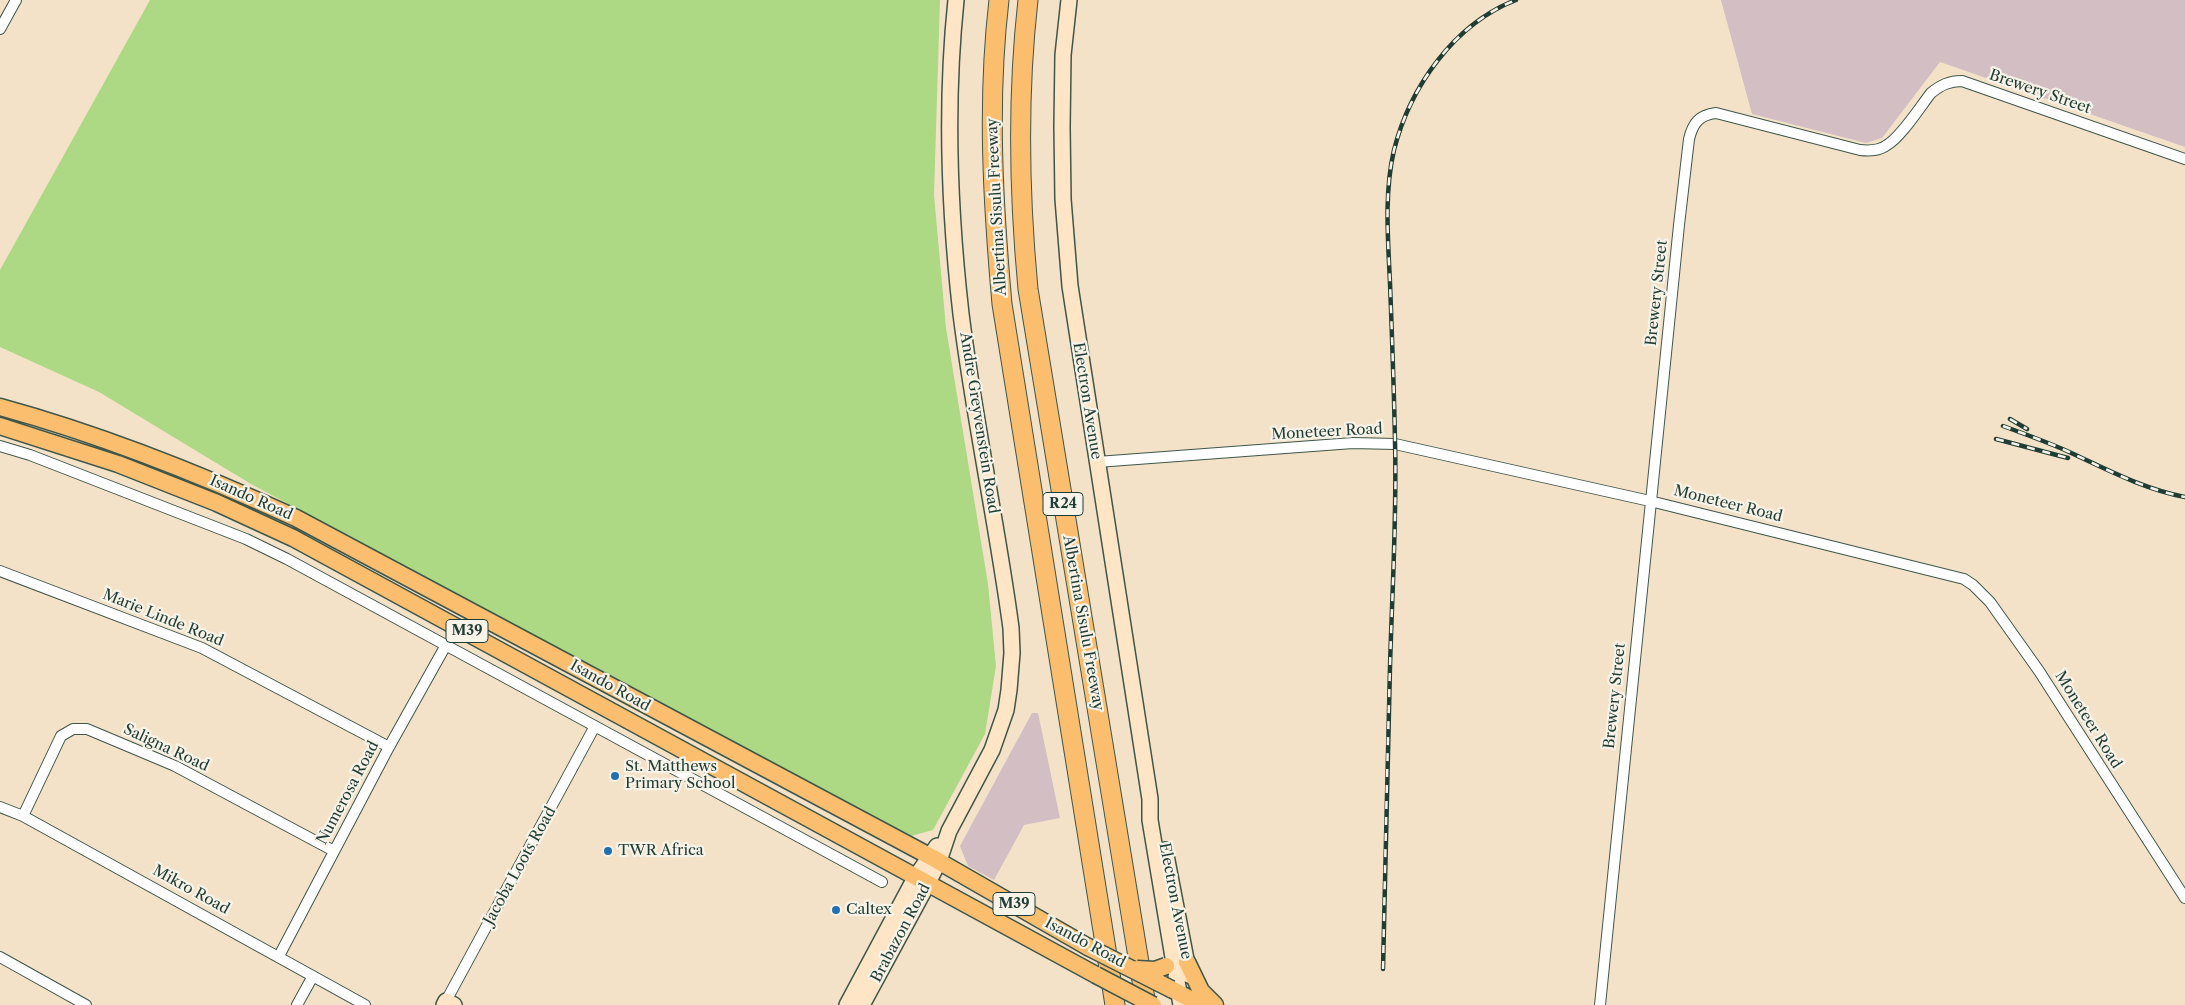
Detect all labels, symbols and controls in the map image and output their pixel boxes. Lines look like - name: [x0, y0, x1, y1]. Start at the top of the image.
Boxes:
- street label: Brewery Street: [1987, 66, 2093, 118]
- street label: Albertina Sisulu Freeway: [983, 118, 1011, 296]
- street label: Brewery Street: [1642, 239, 1672, 347]
- street label: Andre Greyvenstein Road: [956, 331, 1002, 515]
- street label: Electron Avenue: [1069, 341, 1105, 461]
- street label: Moneteer Road: [1271, 420, 1383, 444]
- street label: Isando Road: [207, 472, 295, 524]
- street label: Moneteer Road: [1672, 482, 1784, 526]
- road number: R24: [1043, 492, 1083, 516]
- street label: Albertina Sisulu Freeway: [1059, 534, 1107, 712]
- street label: Marie Linde Road: [100, 586, 226, 650]
- road number: M39: [446, 620, 488, 642]
- street label: Brewery Street: [1600, 642, 1630, 750]
- street label: Isando Road: [567, 657, 653, 715]
- street label: Moneteer Road: [2051, 668, 2125, 772]
- street label: Saligna Road: [120, 720, 212, 776]
- street label: Numerosa Road: [313, 738, 383, 848]
- place label: St. Matthews Primary School: [625, 758, 735, 793]
- marker: St. Matthews Primary School: [609, 770, 621, 782]
- street label: Jacoba Loots Road: [480, 804, 560, 928]
- street label: Electron Avenue: [1155, 841, 1195, 961]
- place label: TWR Africa: [618, 842, 704, 860]
- marker: TWR Africa: [602, 845, 614, 857]
- street label: Mikro Road: [150, 862, 232, 918]
- street label: Brabazon Road: [867, 881, 935, 985]
- road number: M39: [993, 892, 1035, 916]
- place label: Caltex: [846, 901, 892, 919]
- marker: Caltex: [830, 904, 842, 916]
- street label: Isando Road: [1042, 914, 1128, 972]

